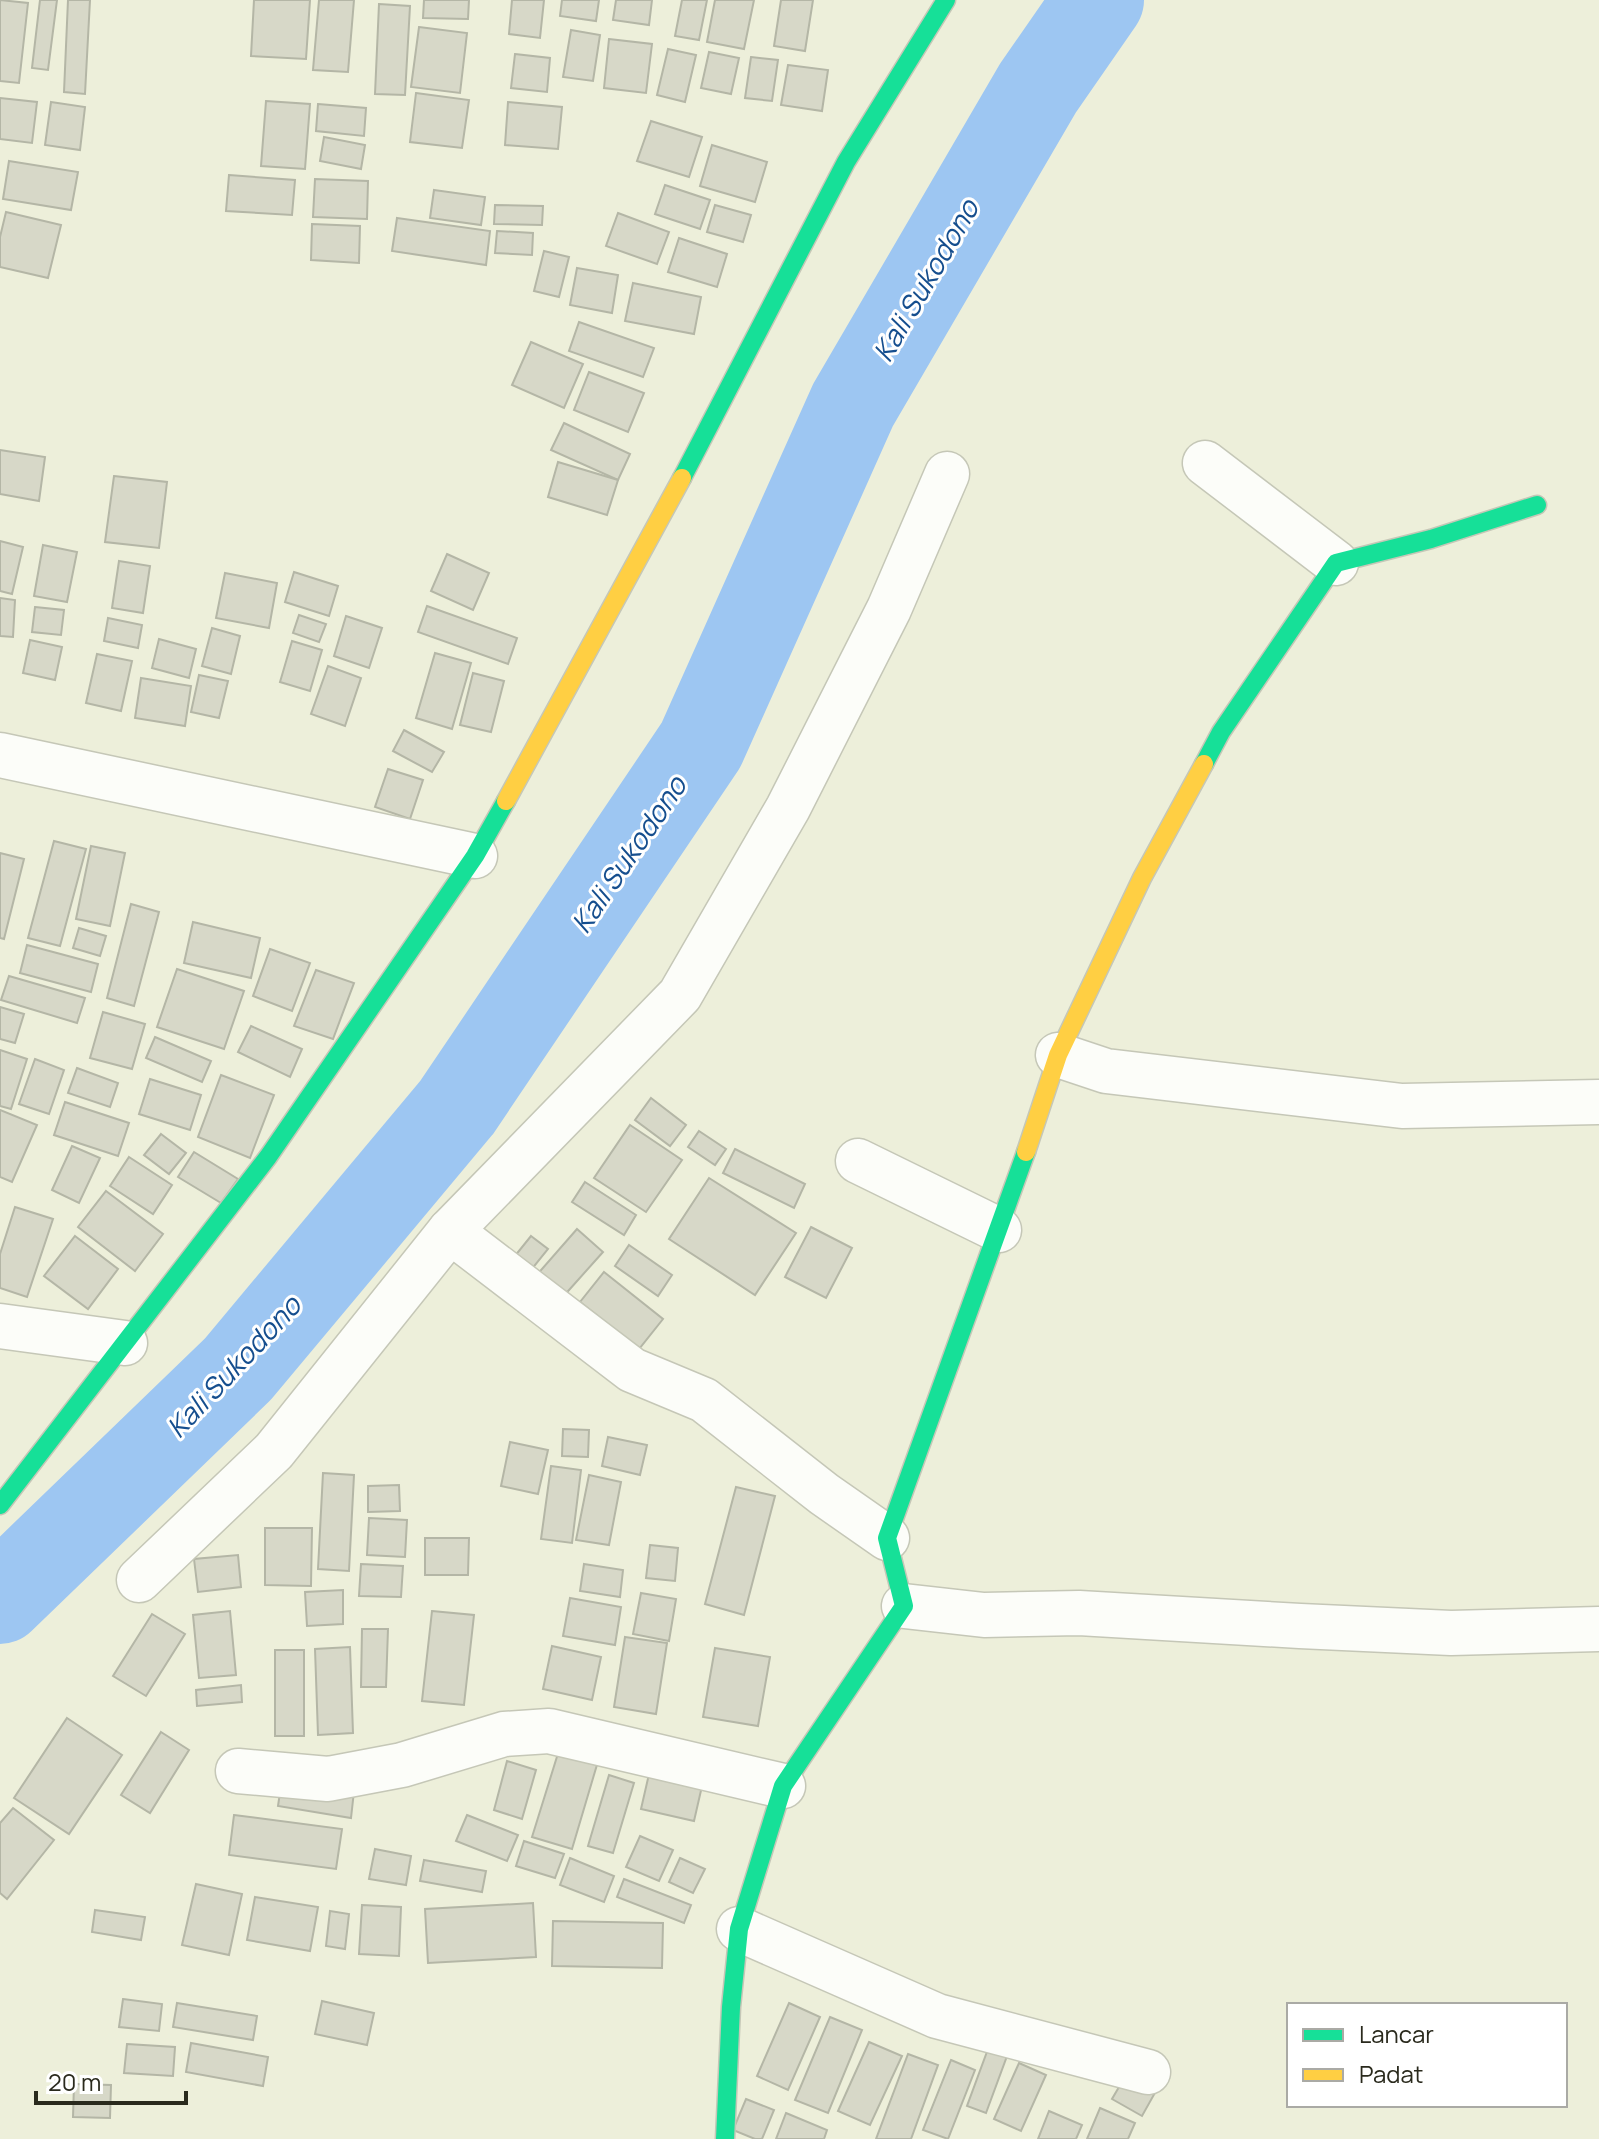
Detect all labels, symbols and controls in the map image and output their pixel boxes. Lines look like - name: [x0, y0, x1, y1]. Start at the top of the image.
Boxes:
- water label: Kali Sukodono: [863, 191, 987, 368]
- water label: Kali Sukodono: [562, 767, 695, 940]
- water label: Kali Sukodono: [157, 1286, 310, 1445]
- legend: [1287, 2003, 1567, 2107]
- text: Lancar: [1359, 2017, 1434, 2050]
- scale bar: [36, 2055, 186, 2105]
- text: Padat: [1359, 2057, 1423, 2090]
- text: 20 m: [48, 2065, 101, 2098]

